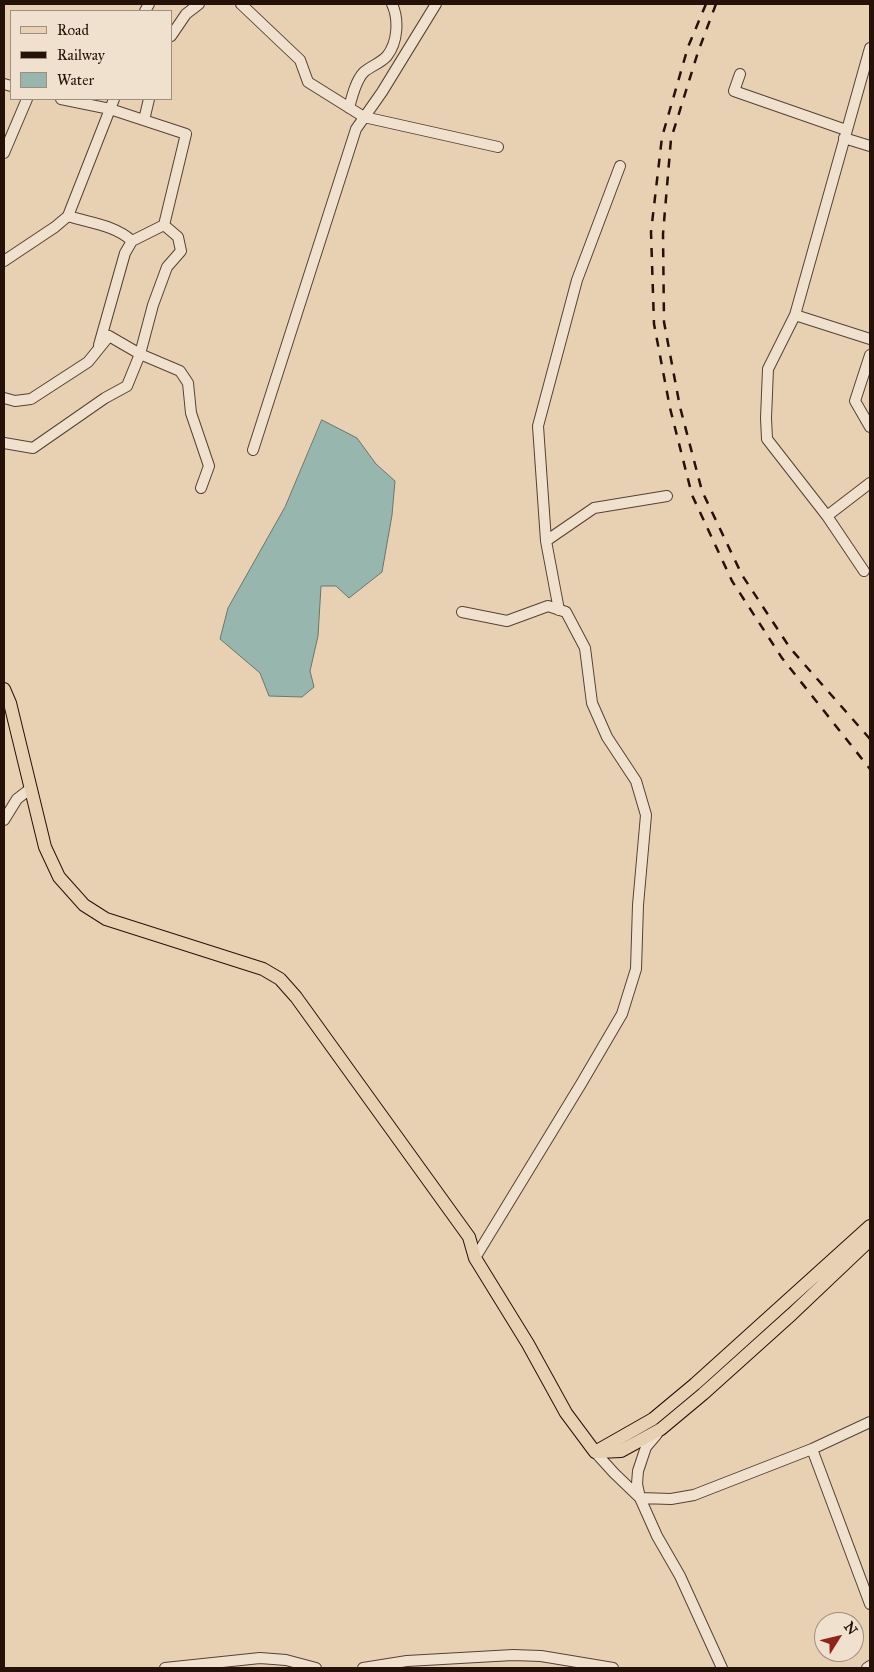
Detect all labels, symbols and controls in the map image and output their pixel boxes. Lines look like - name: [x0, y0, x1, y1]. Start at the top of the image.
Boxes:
- legend: [10, 10, 172, 100]
- text: Road: [57, 21, 89, 39]
- text: Railway: [57, 46, 105, 64]
- text: Water: [57, 71, 94, 89]
- north arrow: [814, 1612, 864, 1662]
- text: N: [840, 1619, 861, 1638]

